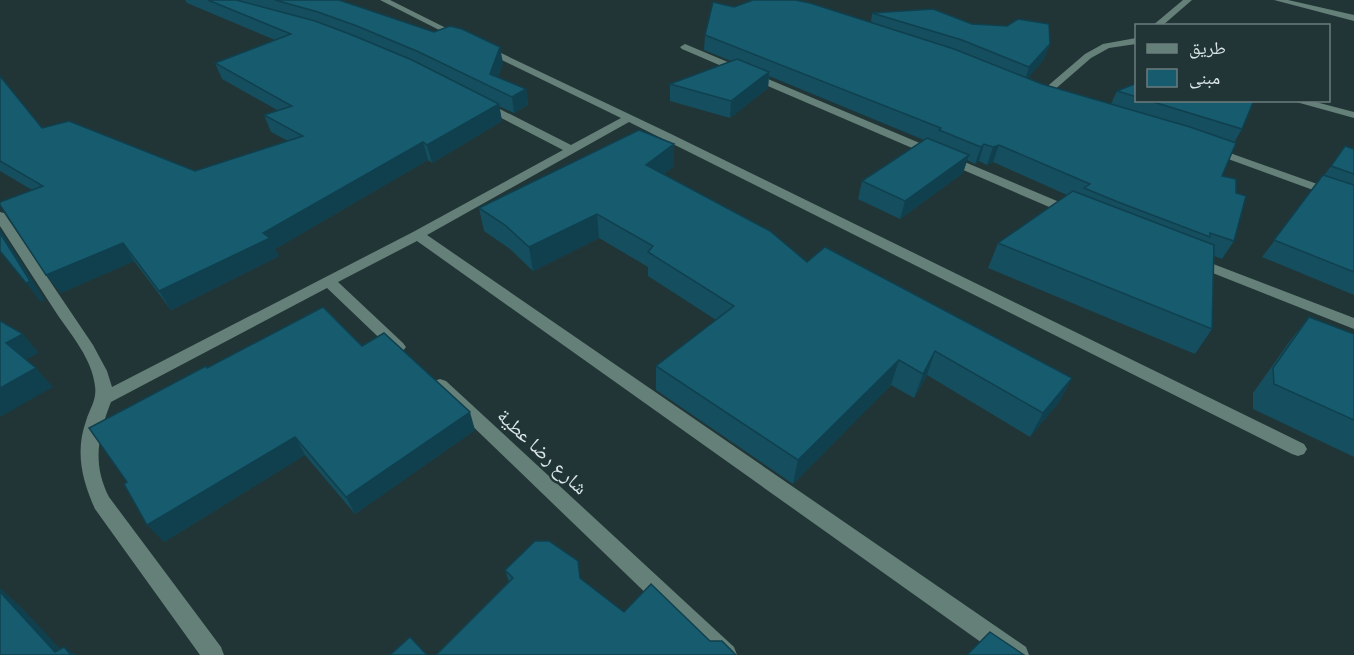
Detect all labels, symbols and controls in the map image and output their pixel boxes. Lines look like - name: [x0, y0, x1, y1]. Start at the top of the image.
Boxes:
- legend: [1135, 24, 1330, 102]
- text: طريق: [1189, 36, 1226, 59]
- text: مبنى: [1189, 66, 1220, 89]
- street label: شارع رضا عطية: [492, 402, 594, 500]

